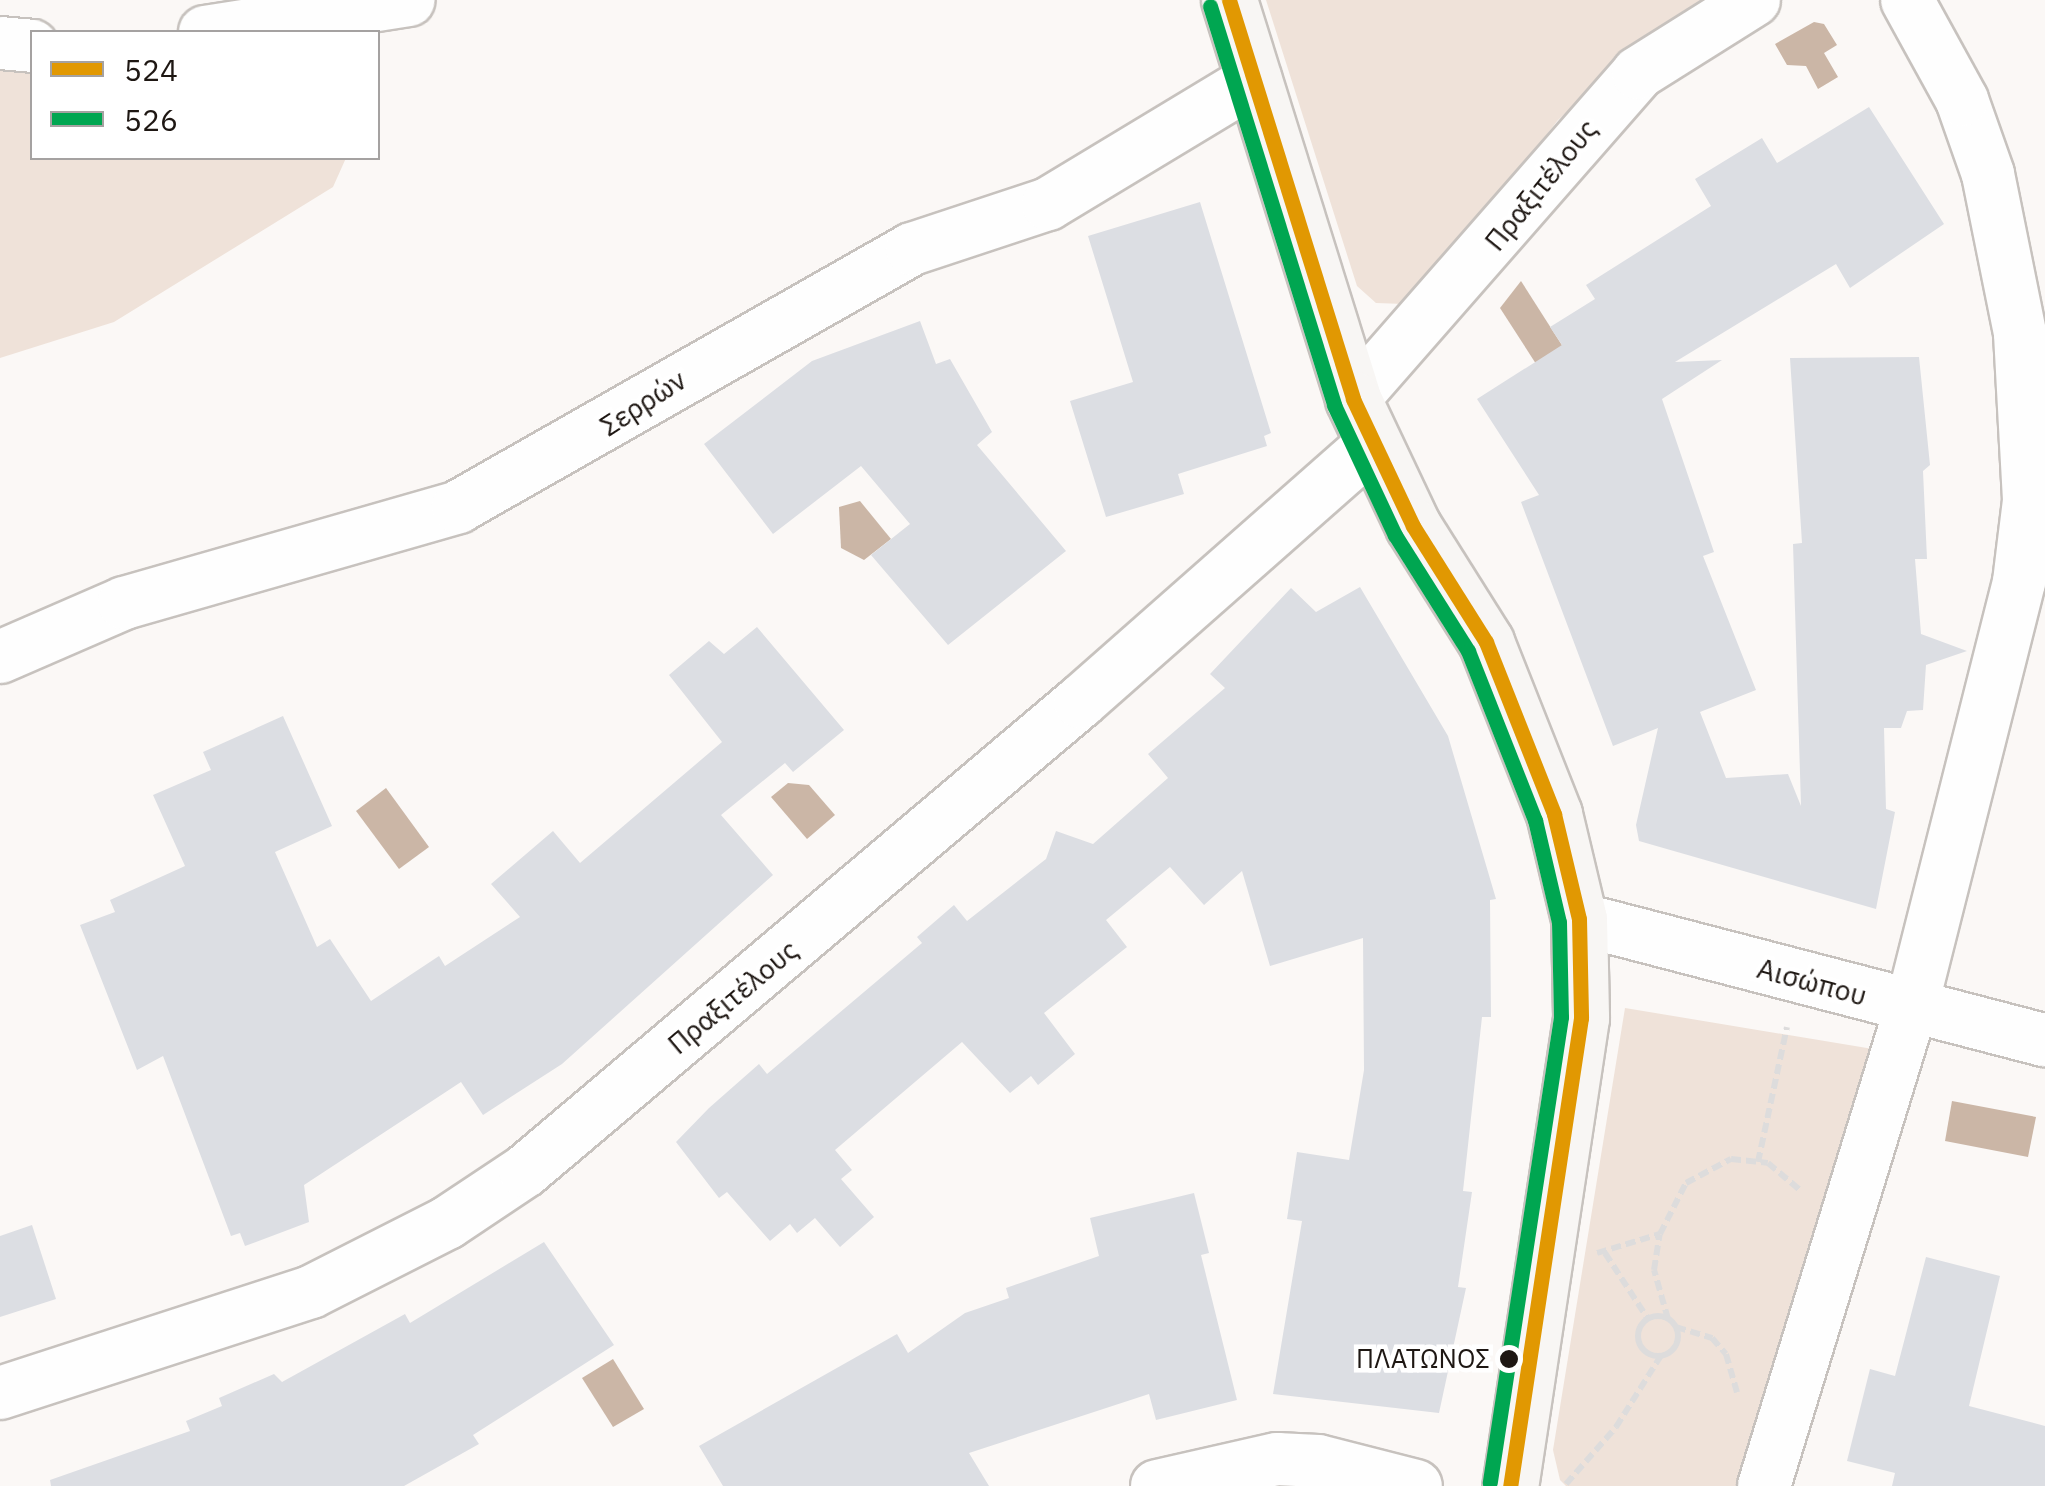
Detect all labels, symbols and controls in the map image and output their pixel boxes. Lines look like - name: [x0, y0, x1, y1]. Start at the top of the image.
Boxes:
- legend: [30, 30, 380, 160]
- text: 524: [124, 50, 178, 89]
- text: 526: [124, 100, 178, 139]
- street label: Πραξιτέλους: [1478, 113, 1604, 257]
- street label: Σερρών: [594, 363, 692, 443]
- street label: Πραξιτέλους: [661, 933, 805, 1061]
- street label: Αισώπου: [1753, 951, 1871, 1013]
- place label: ΠΛΑΤΩΝΟΣ: [1356, 1343, 1490, 1375]
- marker: ΠΛΑΤΩΝΟΣ: [1499, 1349, 1519, 1369]

